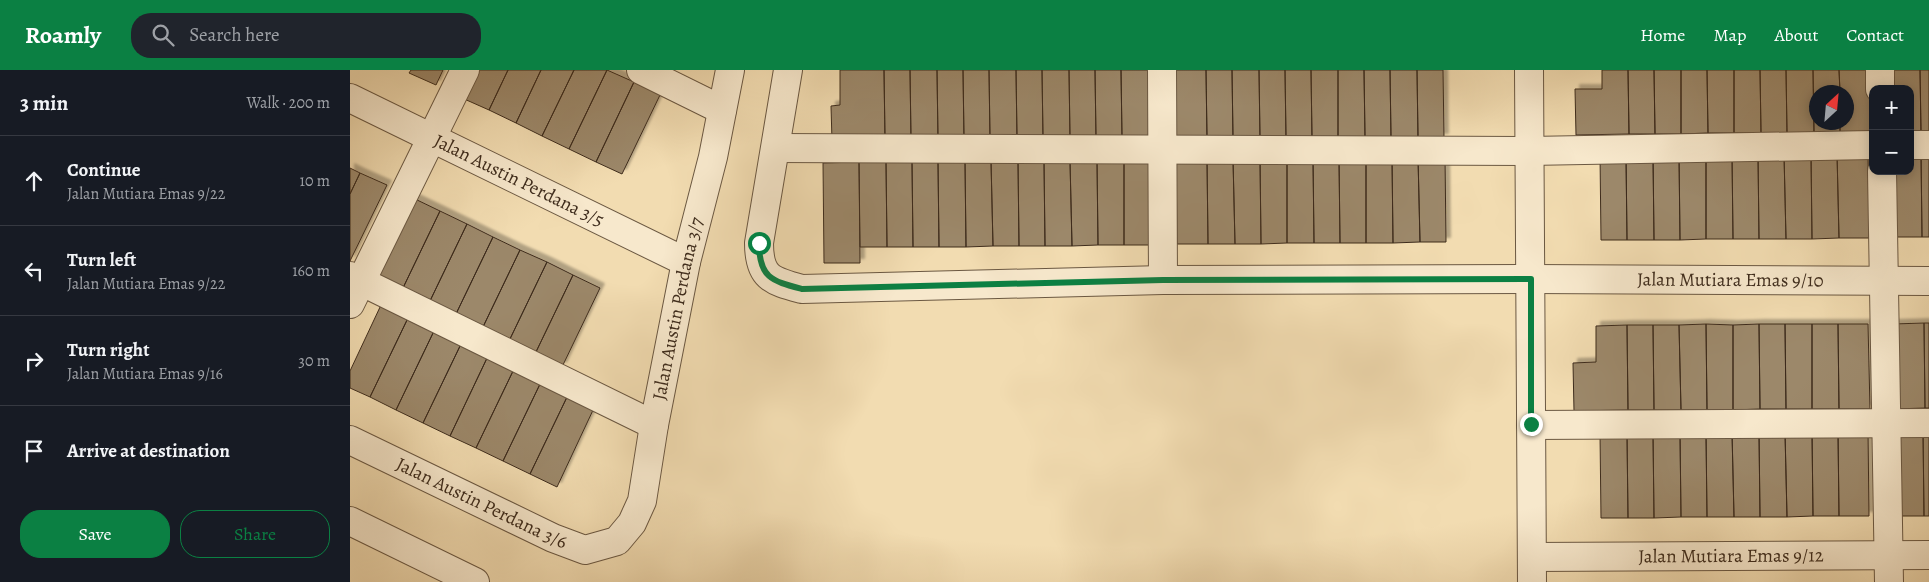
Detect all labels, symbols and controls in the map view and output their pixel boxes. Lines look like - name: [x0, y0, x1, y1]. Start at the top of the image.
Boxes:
- search box: [131, 13, 481, 58]
- text: Roamly: [25, 19, 101, 51]
- icon: search: [149, 21, 177, 49]
- text: Search here: [189, 22, 280, 48]
- text: Home: [1640, 23, 1685, 47]
- text: Map: [1713, 23, 1746, 47]
- text: About: [1774, 23, 1818, 47]
- text: Contact: [1846, 23, 1904, 47]
- north arrow: [1809, 85, 1854, 130]
- map controls: [1869, 85, 1914, 175]
- button: +: [1869, 85, 1914, 130]
- text: 3 min: [20, 89, 68, 117]
- text: Walk · 200 m: [246, 92, 330, 114]
- street label: Jalan Austin Perdana 3/5: [430, 128, 608, 233]
- button: −: [1869, 130, 1914, 175]
- text: Continue: [67, 157, 141, 183]
- icon: ahead: [20, 167, 48, 195]
- text: 10 m: [300, 170, 330, 192]
- text: Jalan Mutiara Emas 9/22: [67, 183, 225, 205]
- street label: Jalan Austin Perdana 3/7: [646, 215, 710, 402]
- route start: [748, 232, 771, 255]
- text: Turn left: [67, 247, 136, 273]
- icon: left: [20, 257, 48, 285]
- text: 160 m: [292, 260, 330, 282]
- street label: Jalan Mutiara Emas 9/10: [1637, 267, 1824, 293]
- text: Jalan Mutiara Emas 9/22: [67, 273, 225, 295]
- text: Turn right: [67, 337, 149, 363]
- icon: right: [20, 347, 48, 375]
- text: 30 m: [298, 350, 330, 372]
- text: Jalan Mutiara Emas 9/16: [67, 363, 223, 385]
- route end: [1520, 413, 1543, 436]
- icon: arrive: [20, 437, 48, 465]
- text: Arrive at destination: [67, 438, 230, 464]
- street label: Jalan Austin Perdana 3/6: [392, 451, 571, 555]
- button: Save: [20, 510, 170, 558]
- button: Share: [180, 510, 330, 558]
- street label: Jalan Mutiara Emas 9/12: [1638, 543, 1824, 569]

